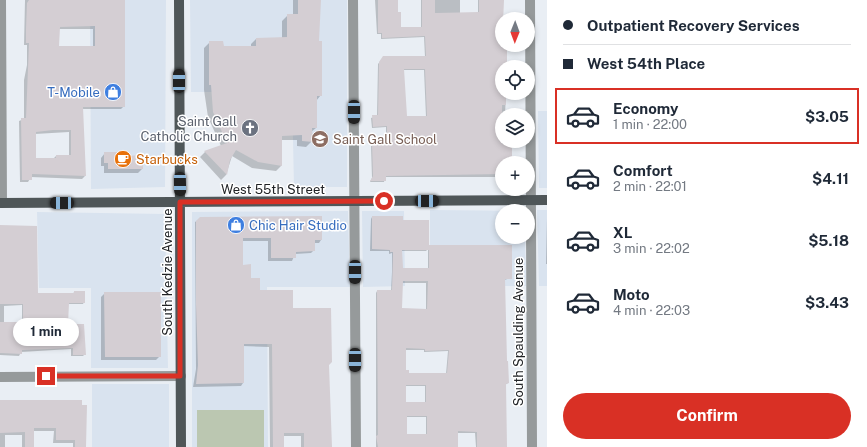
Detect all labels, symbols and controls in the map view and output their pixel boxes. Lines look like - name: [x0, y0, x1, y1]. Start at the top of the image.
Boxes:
- north arrow: [495, 12, 535, 52]
- map controls: [495, 12, 535, 244]
- text: Outpatient Recovery Services: [587, 17, 800, 34]
- text: West 54th Place: [587, 55, 705, 72]
- button: locate: [495, 60, 535, 100]
- car: [173, 69, 185, 93]
- shop icon: T-Mobile: [103, 82, 123, 102]
- place label: T-Mobile: [47, 85, 100, 100]
- icon: car: [565, 98, 601, 134]
- car: [348, 100, 360, 124]
- text: Economy: [613, 100, 678, 117]
- button: layers: [495, 108, 535, 148]
- text: $3.05: [805, 108, 849, 125]
- place label: Saint Gall Catholic Church: [141, 114, 237, 144]
- text: 1 min · 22:00: [613, 117, 687, 132]
- church icon: Saint Gall Catholic Church: [240, 118, 260, 138]
- school or university icon: Saint Gall School: [310, 129, 330, 149]
- place label: Saint Gall School: [333, 132, 437, 147]
- cafe icon: Starbucks: [113, 149, 133, 169]
- place label: Starbucks: [136, 152, 198, 167]
- button: +: [495, 156, 535, 196]
- icon: car: [565, 160, 601, 196]
- text: Comfort: [613, 162, 673, 179]
- text: $4.11: [812, 170, 849, 187]
- car: [174, 172, 186, 196]
- text: 2 min · 22:01: [613, 179, 687, 194]
- street label: West 55th Street: [221, 182, 325, 197]
- route start: [375, 192, 393, 210]
- car: [415, 195, 439, 207]
- car: [50, 197, 74, 209]
- button: −: [495, 204, 535, 244]
- street label: South Kedzie Avenue: [160, 208, 175, 336]
- shop icon: Chic Hair Studio: [226, 215, 246, 235]
- place label: Chic Hair Studio: [249, 218, 347, 233]
- icon: car: [565, 222, 601, 258]
- text: XL: [613, 224, 632, 241]
- text: $5.18: [808, 232, 849, 249]
- text: 3 min · 22:02: [613, 241, 690, 256]
- street label: South Spaulding Avenue: [511, 258, 526, 406]
- car: [349, 260, 361, 284]
- icon: car: [565, 284, 601, 320]
- text: Moto: [613, 286, 650, 303]
- text: $3.43: [805, 294, 849, 311]
- text: 4 min · 22:03: [613, 303, 690, 318]
- callout: 1 min: [13, 318, 79, 346]
- text: 1 min: [30, 324, 62, 339]
- car: [349, 348, 361, 372]
- route end: [37, 367, 55, 385]
- button: Confirm: [563, 393, 851, 439]

